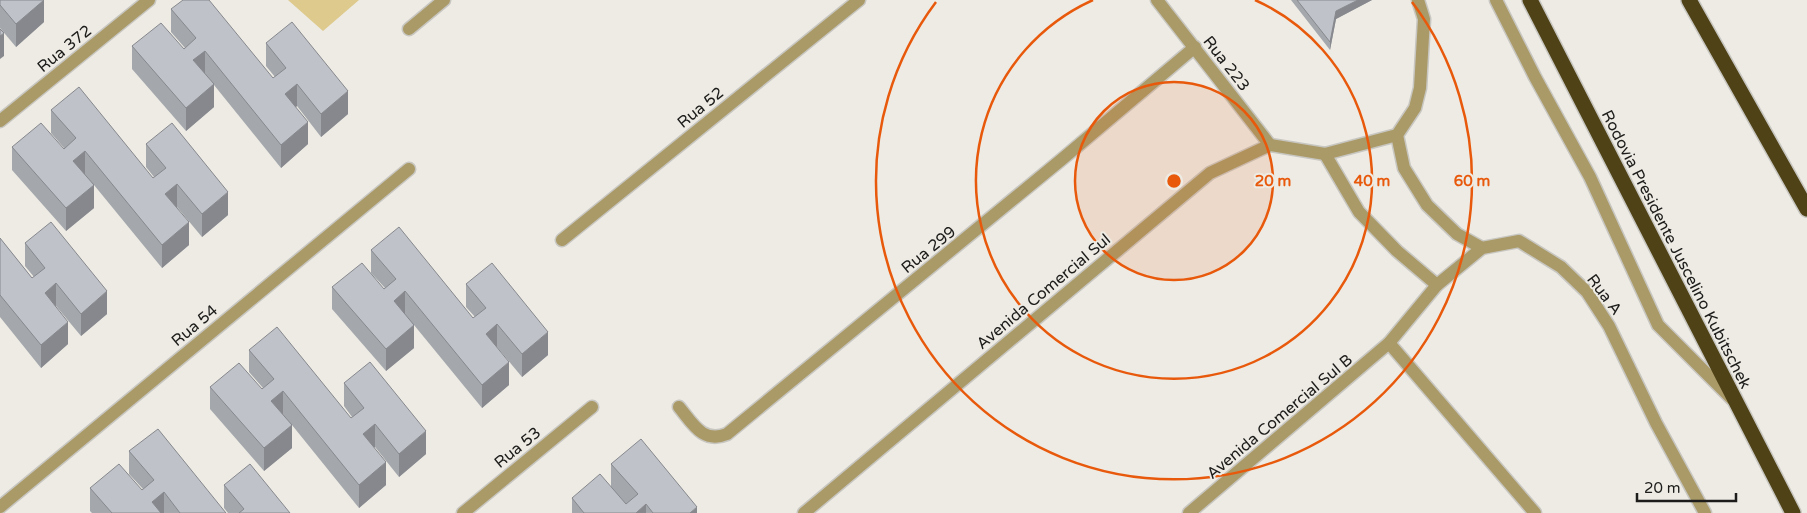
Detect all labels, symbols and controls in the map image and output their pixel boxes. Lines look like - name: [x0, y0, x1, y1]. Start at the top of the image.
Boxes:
- street label: Rua 372: [33, 21, 96, 77]
- street label: Rua 223: [1198, 32, 1254, 95]
- street label: Rua 52: [673, 83, 728, 133]
- street label: Rodovia Presidente Juscelino Kubitschek: [1597, 107, 1756, 392]
- centre of rings: [1165, 172, 1183, 190]
- text: 20 m: [1255, 172, 1291, 190]
- text: 40 m: [1354, 172, 1390, 190]
- text: 60 m: [1454, 172, 1490, 190]
- street label: Rua 299: [897, 222, 960, 278]
- street label: Avenida Comercial Sul: [972, 230, 1115, 354]
- street label: Rua A: [1582, 270, 1626, 319]
- street label: Rua 54: [167, 301, 222, 351]
- street label: Avenida Comercial Sul B: [1203, 350, 1357, 484]
- street label: Rua 53: [490, 423, 545, 473]
- scale bar: [1637, 470, 1736, 502]
- text: 20 m: [1644, 479, 1681, 497]

